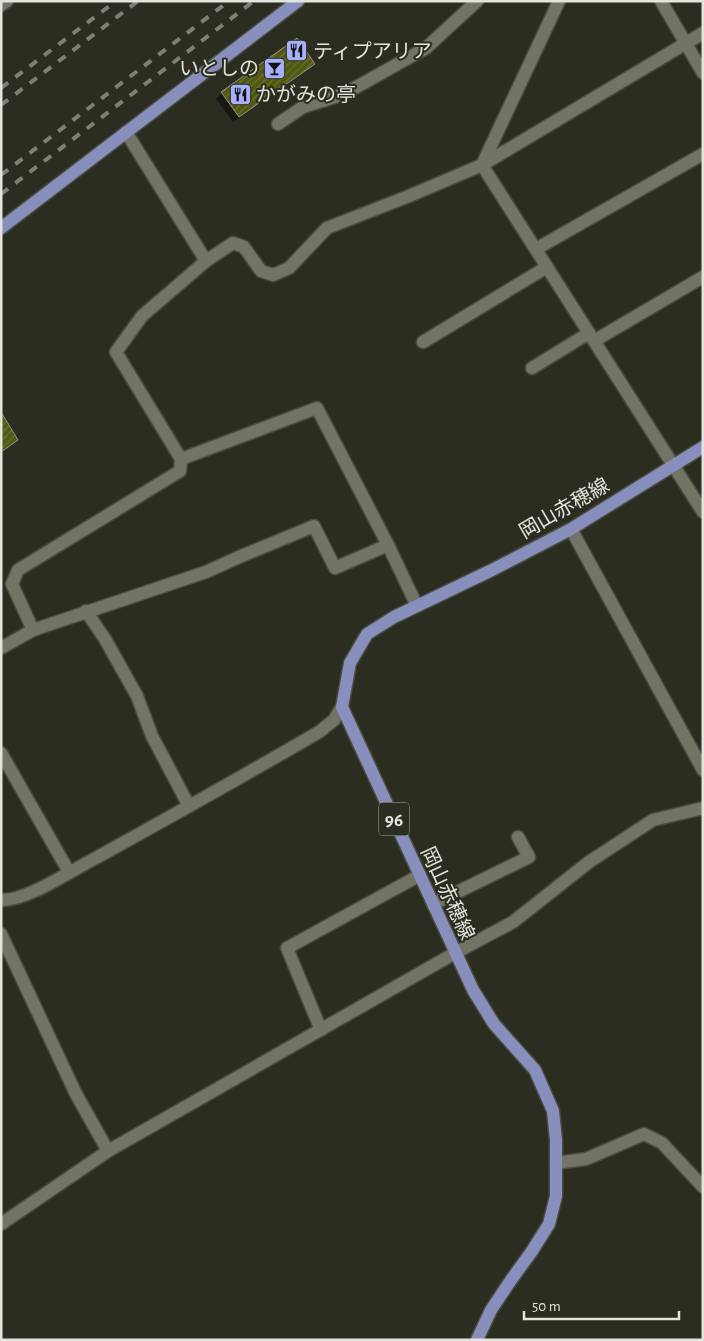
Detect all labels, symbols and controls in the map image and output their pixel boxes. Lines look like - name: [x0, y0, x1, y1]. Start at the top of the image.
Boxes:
- restaurant icon: ティプアリア: [285, 39, 309, 63]
- place label: ティプアリア: [313, 41, 432, 62]
- bar icon: いとしの: [263, 56, 287, 80]
- place label: いとしの: [179, 59, 259, 79]
- restaurant icon: かがみの亭: [228, 82, 252, 106]
- place label: かがみの亭: [256, 84, 356, 105]
- street label: 岡山赤穂線: [515, 473, 613, 543]
- road number: 96: [379, 802, 409, 836]
- street label: 岡山赤穂線: [417, 843, 479, 943]
- scale bar: [524, 1288, 679, 1320]
- text: 50 m: [532, 1299, 561, 1314]

